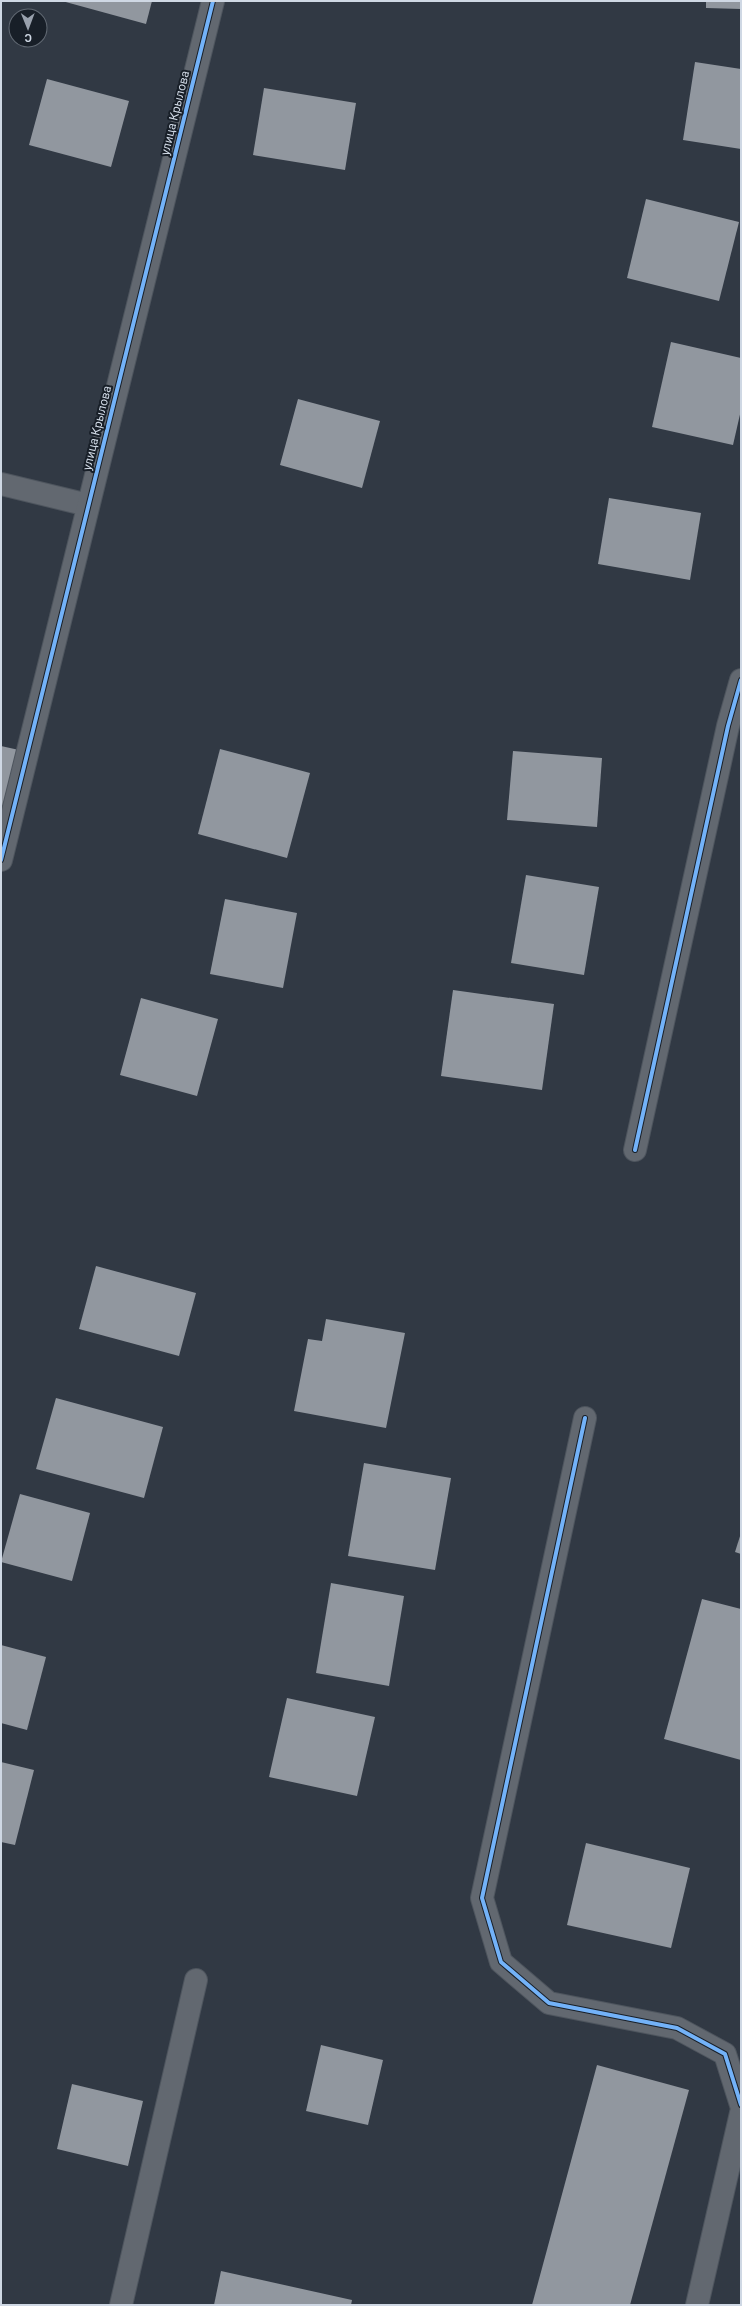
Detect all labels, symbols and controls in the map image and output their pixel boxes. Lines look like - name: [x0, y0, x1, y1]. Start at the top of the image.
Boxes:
- north arrow: [8, 8, 48, 48]
- text: С: [24, 31, 32, 44]
- street label: улица Крылова: [158, 69, 192, 157]
- street label: улица Крылова: [80, 384, 114, 472]

